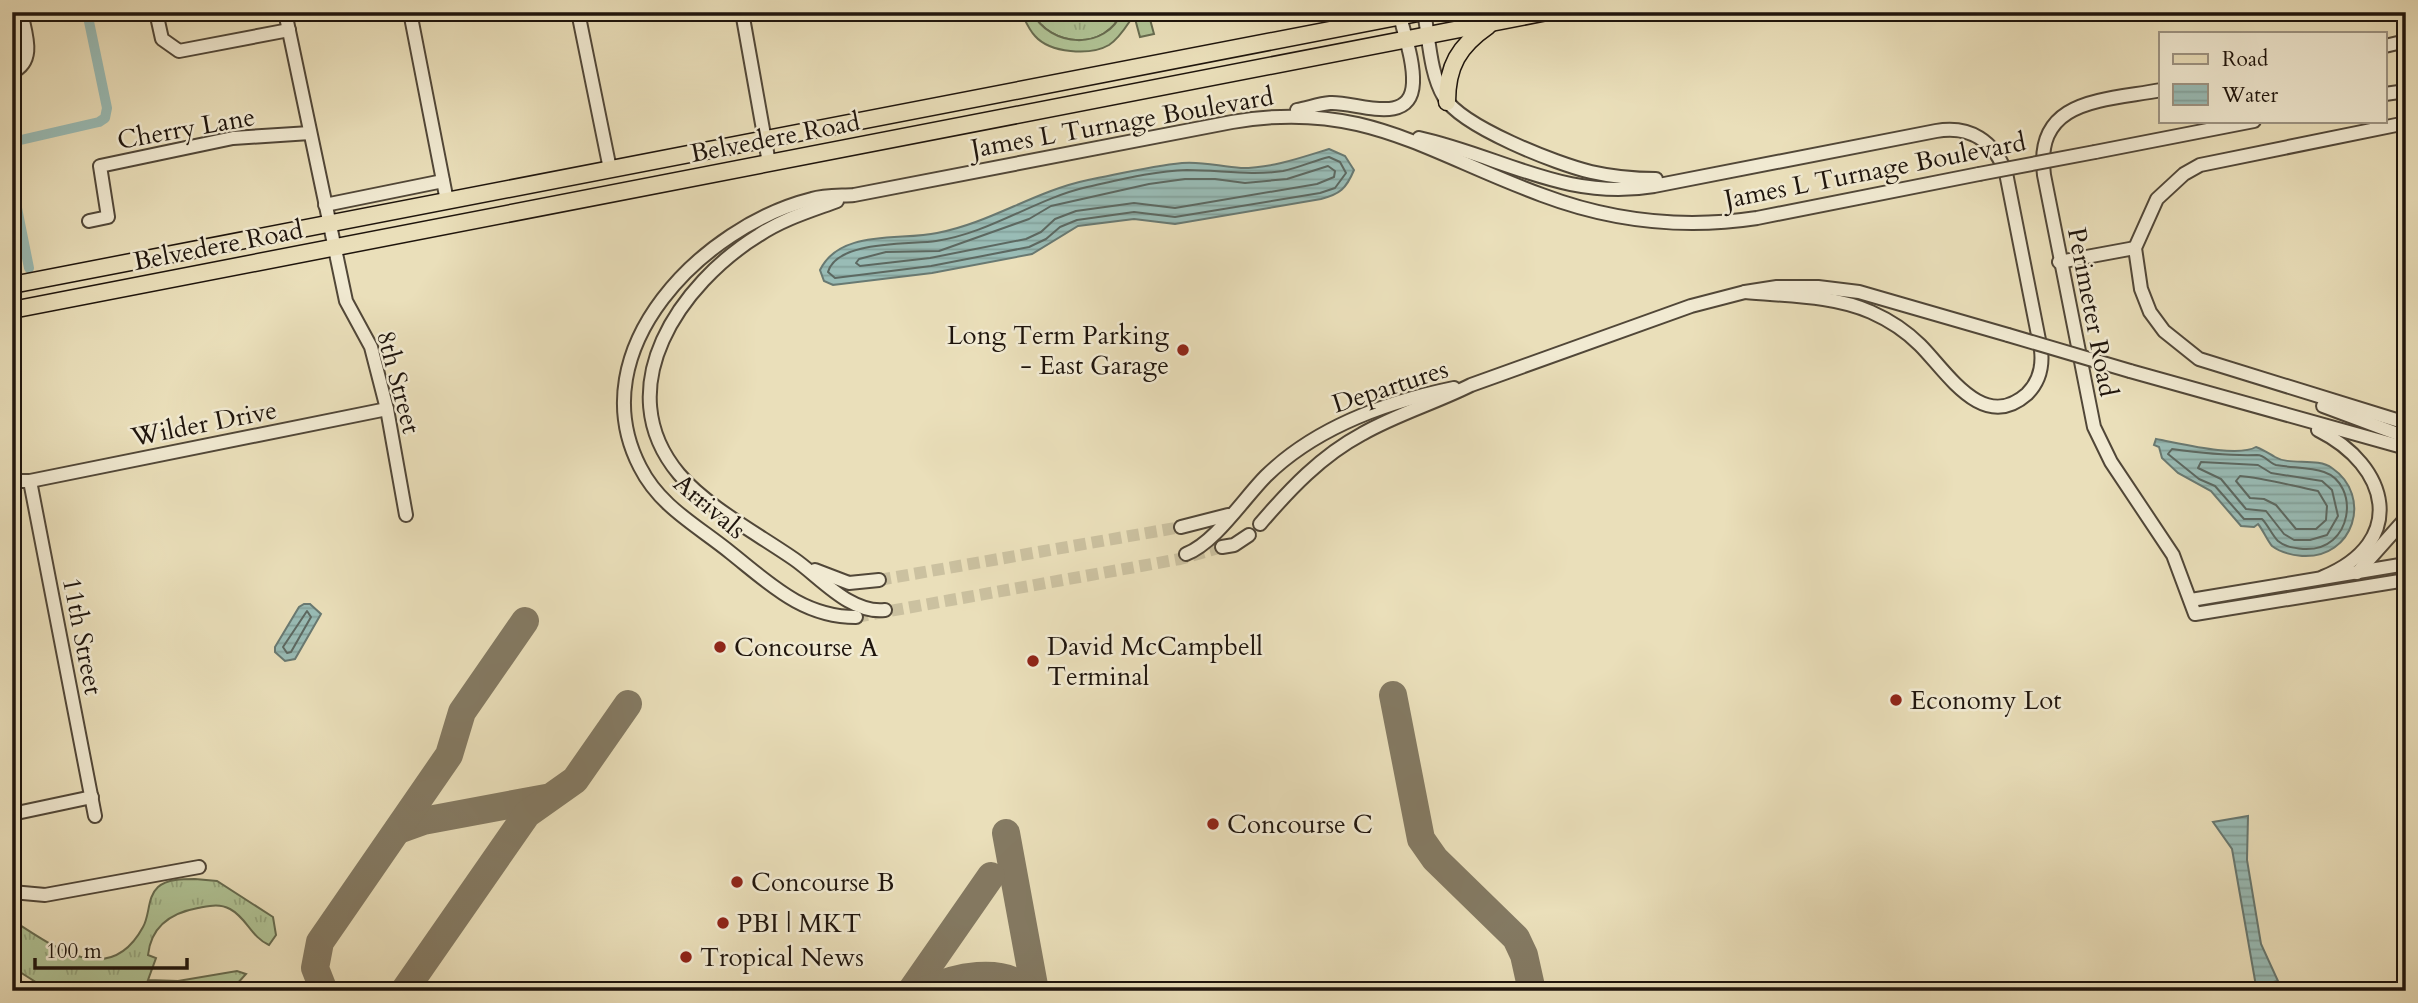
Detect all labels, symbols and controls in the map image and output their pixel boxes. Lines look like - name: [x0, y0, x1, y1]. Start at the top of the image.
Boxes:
- legend: [2159, 32, 2386, 122]
- text: Road: [2222, 45, 2268, 74]
- street label: James L Turnage Boulevard: [964, 79, 1276, 167]
- text: Water: [2221, 81, 2278, 110]
- street label: Cherry Lane: [115, 99, 258, 158]
- street label: Belvedere Road: [687, 104, 863, 171]
- street label: James L Turnage Boulevard: [1717, 124, 2029, 218]
- street label: Belvedere Road: [130, 212, 306, 279]
- street label: Perimeter Road: [2059, 225, 2126, 400]
- place label: Long Term Parking - East Garage: [947, 318, 1169, 383]
- street label: 8th Street: [368, 327, 429, 438]
- marker: Long Term Parking - East Garage: [1175, 342, 1191, 358]
- street label: Departures: [1328, 351, 1453, 422]
- street label: Wilder Drive: [127, 392, 280, 455]
- street label: Arrivals: [666, 466, 753, 547]
- street label: 11th Street: [54, 575, 111, 698]
- place label: David McCampbell Terminal: [1047, 629, 1263, 694]
- place label: Concourse A: [734, 630, 879, 665]
- marker: Concourse A: [712, 639, 728, 655]
- marker: David McCampbell Terminal: [1025, 653, 1041, 669]
- place label: Economy Lot: [1910, 683, 2062, 718]
- marker: Economy Lot: [1888, 692, 1904, 708]
- place label: Concourse C: [1227, 807, 1373, 842]
- marker: Concourse C: [1205, 816, 1221, 832]
- place label: Concourse B: [751, 865, 895, 900]
- marker: Concourse B: [729, 874, 745, 890]
- place label: PBI | MKT: [737, 906, 861, 941]
- marker: PBI | MKT: [715, 915, 731, 931]
- scale bar: [35, 926, 187, 970]
- text: 100 m: [46, 937, 102, 966]
- place label: Tropical News: [700, 940, 864, 975]
- marker: Tropical News: [678, 949, 694, 965]

